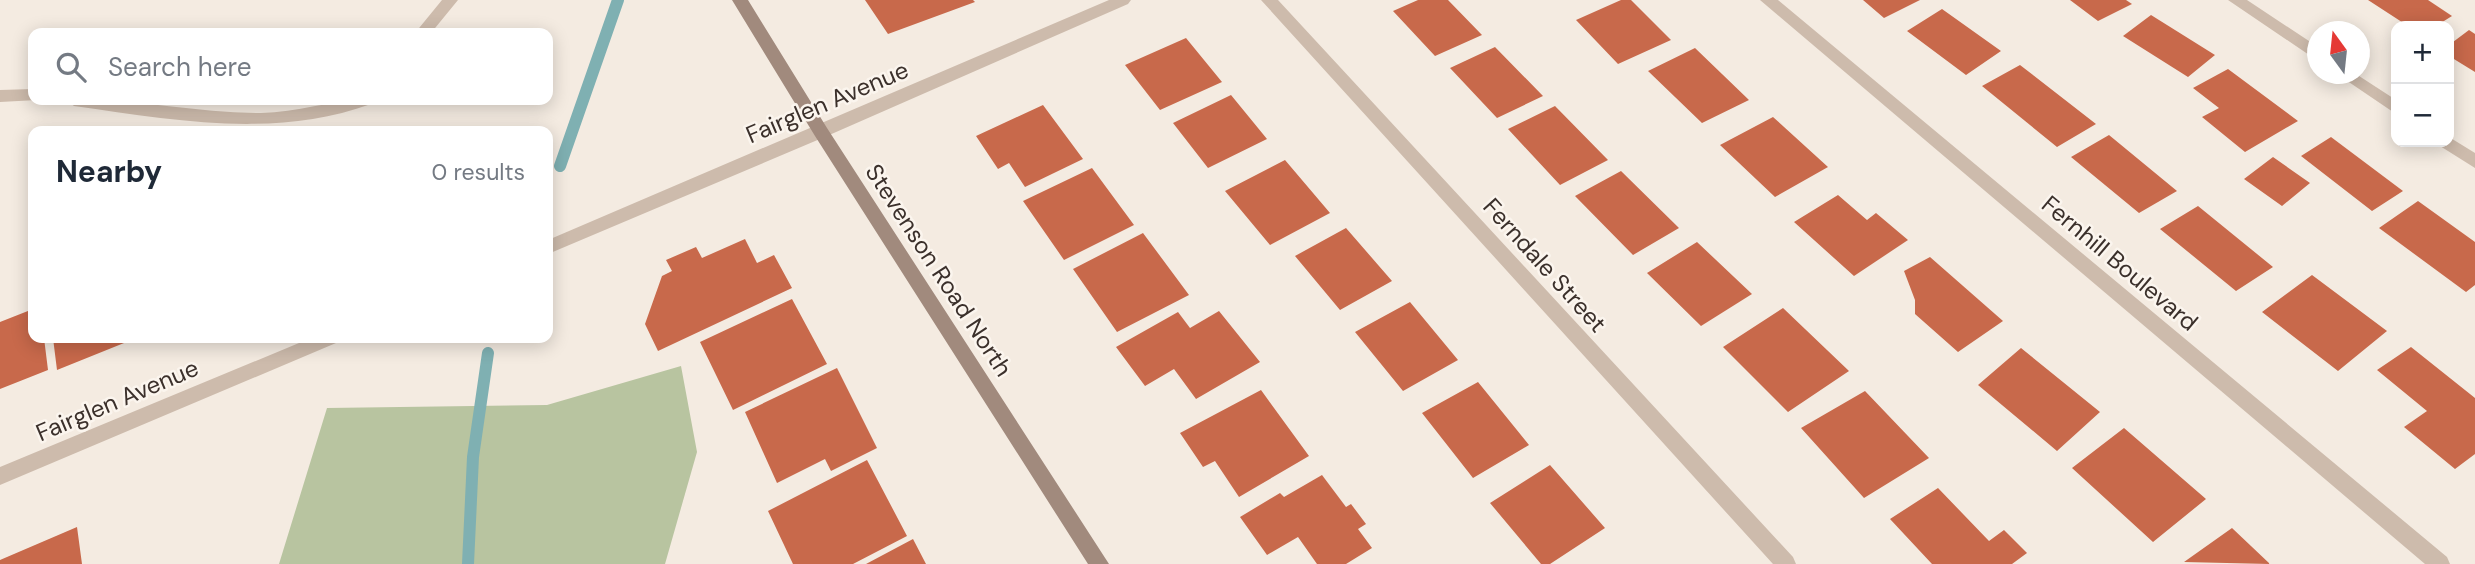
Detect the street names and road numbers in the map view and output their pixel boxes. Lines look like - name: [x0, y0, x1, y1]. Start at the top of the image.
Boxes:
- street label: Fairglen Avenue: [741, 54, 913, 150]
- street label: Stevenson Road North: [859, 158, 1019, 382]
- street label: Fernhill Boulevard: [2035, 189, 2205, 337]
- street label: Ferndale Street: [1477, 191, 1613, 339]
- street label: Fairglen Avenue: [31, 352, 203, 448]

